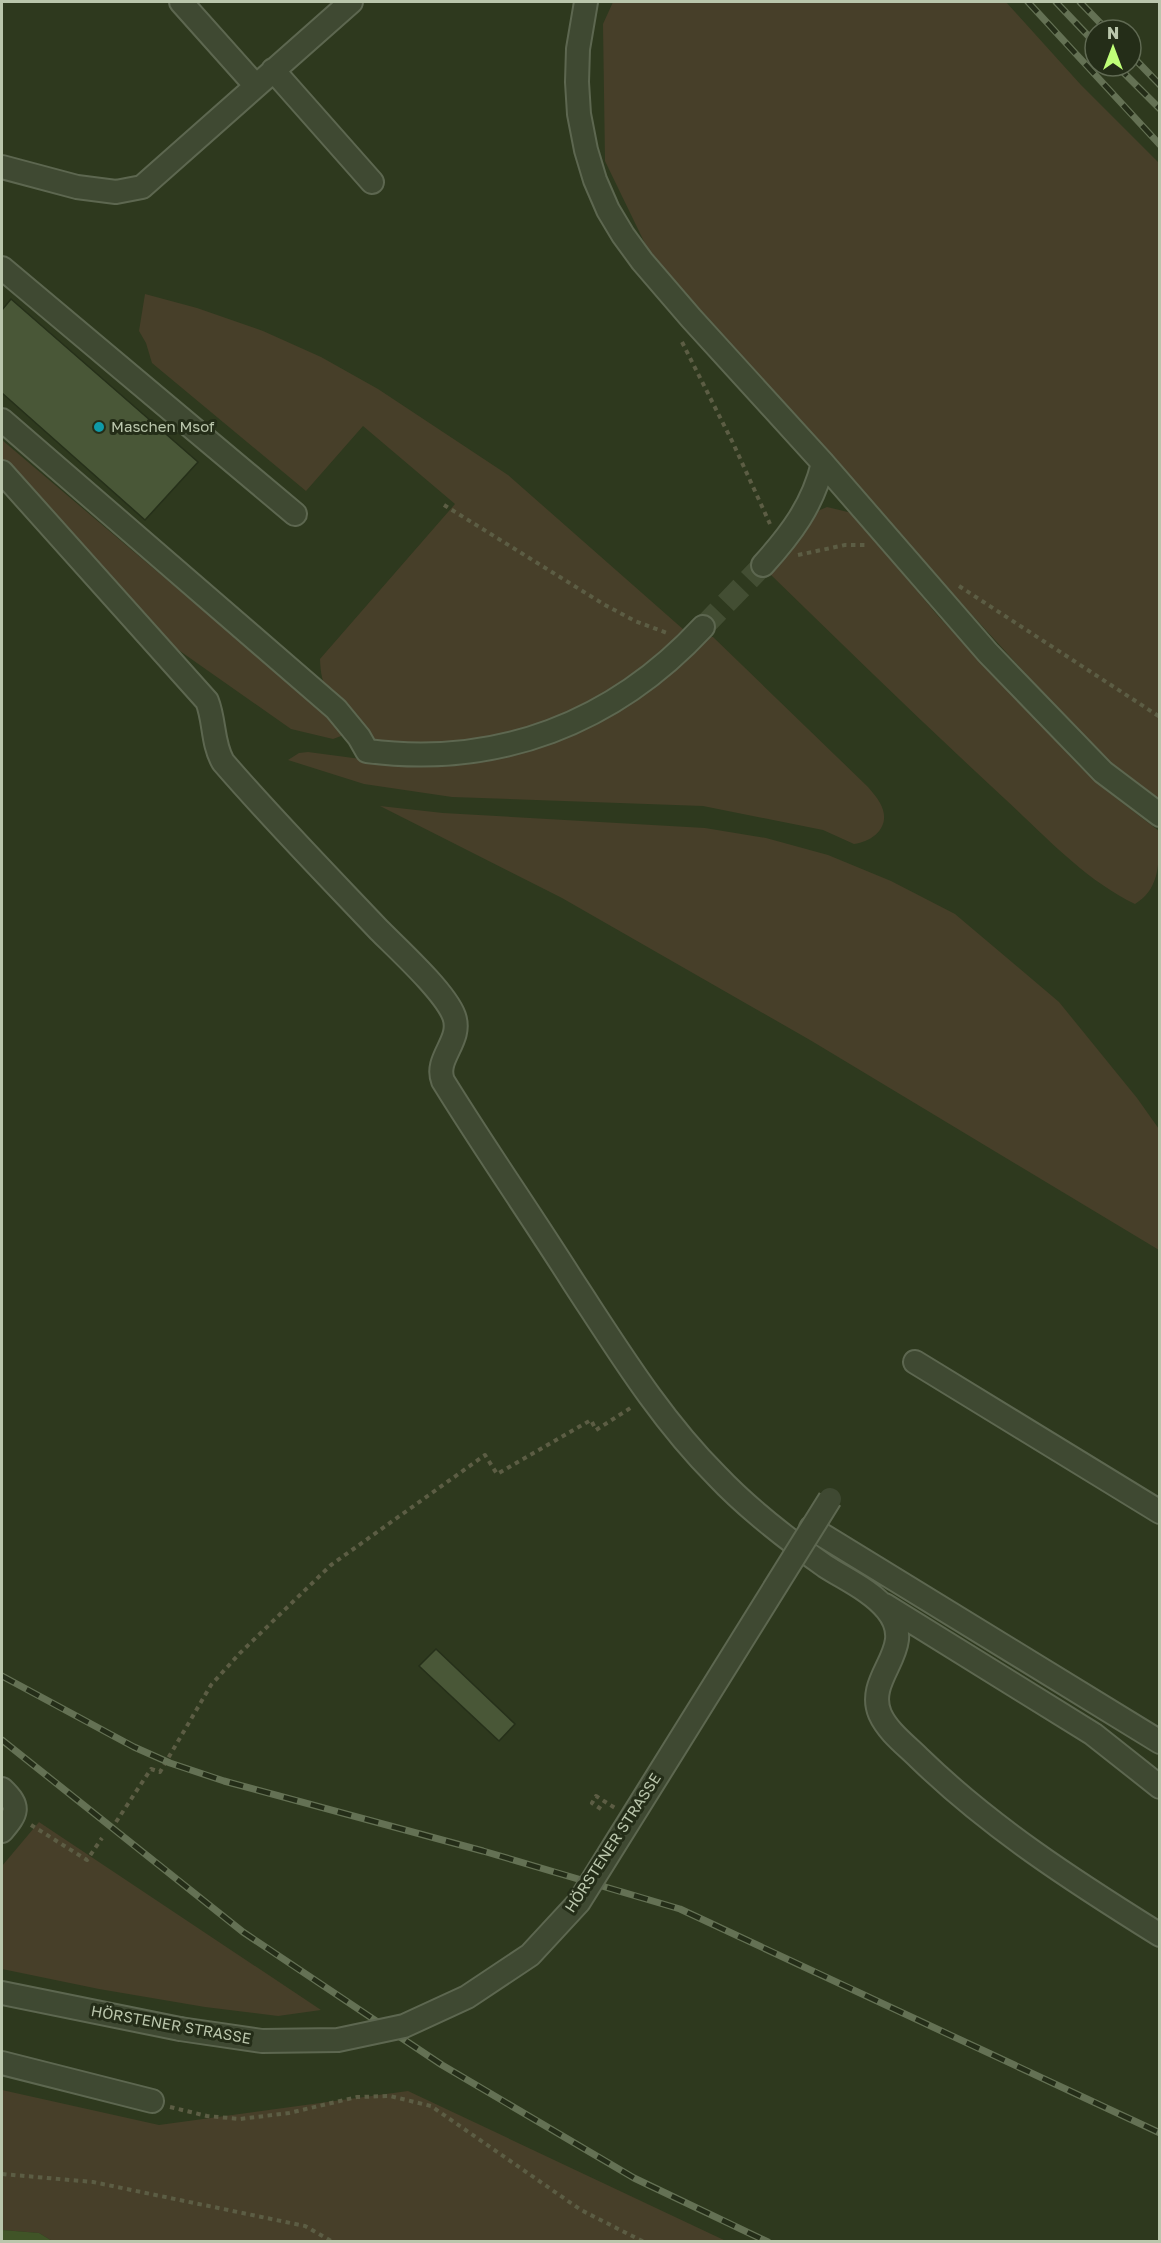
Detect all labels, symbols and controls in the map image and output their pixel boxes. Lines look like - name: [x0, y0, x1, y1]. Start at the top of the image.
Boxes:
- north arrow: [1083, 18, 1143, 78]
- text: N: [1107, 23, 1119, 43]
- place label: Maschen Msof: [111, 417, 215, 435]
- marker: Maschen Msof: [92, 420, 106, 434]
- street label: HÖRSTENER STRASSE: [560, 1769, 664, 1915]
- street label: HÖRSTENER STRASSE: [90, 2001, 253, 2047]

